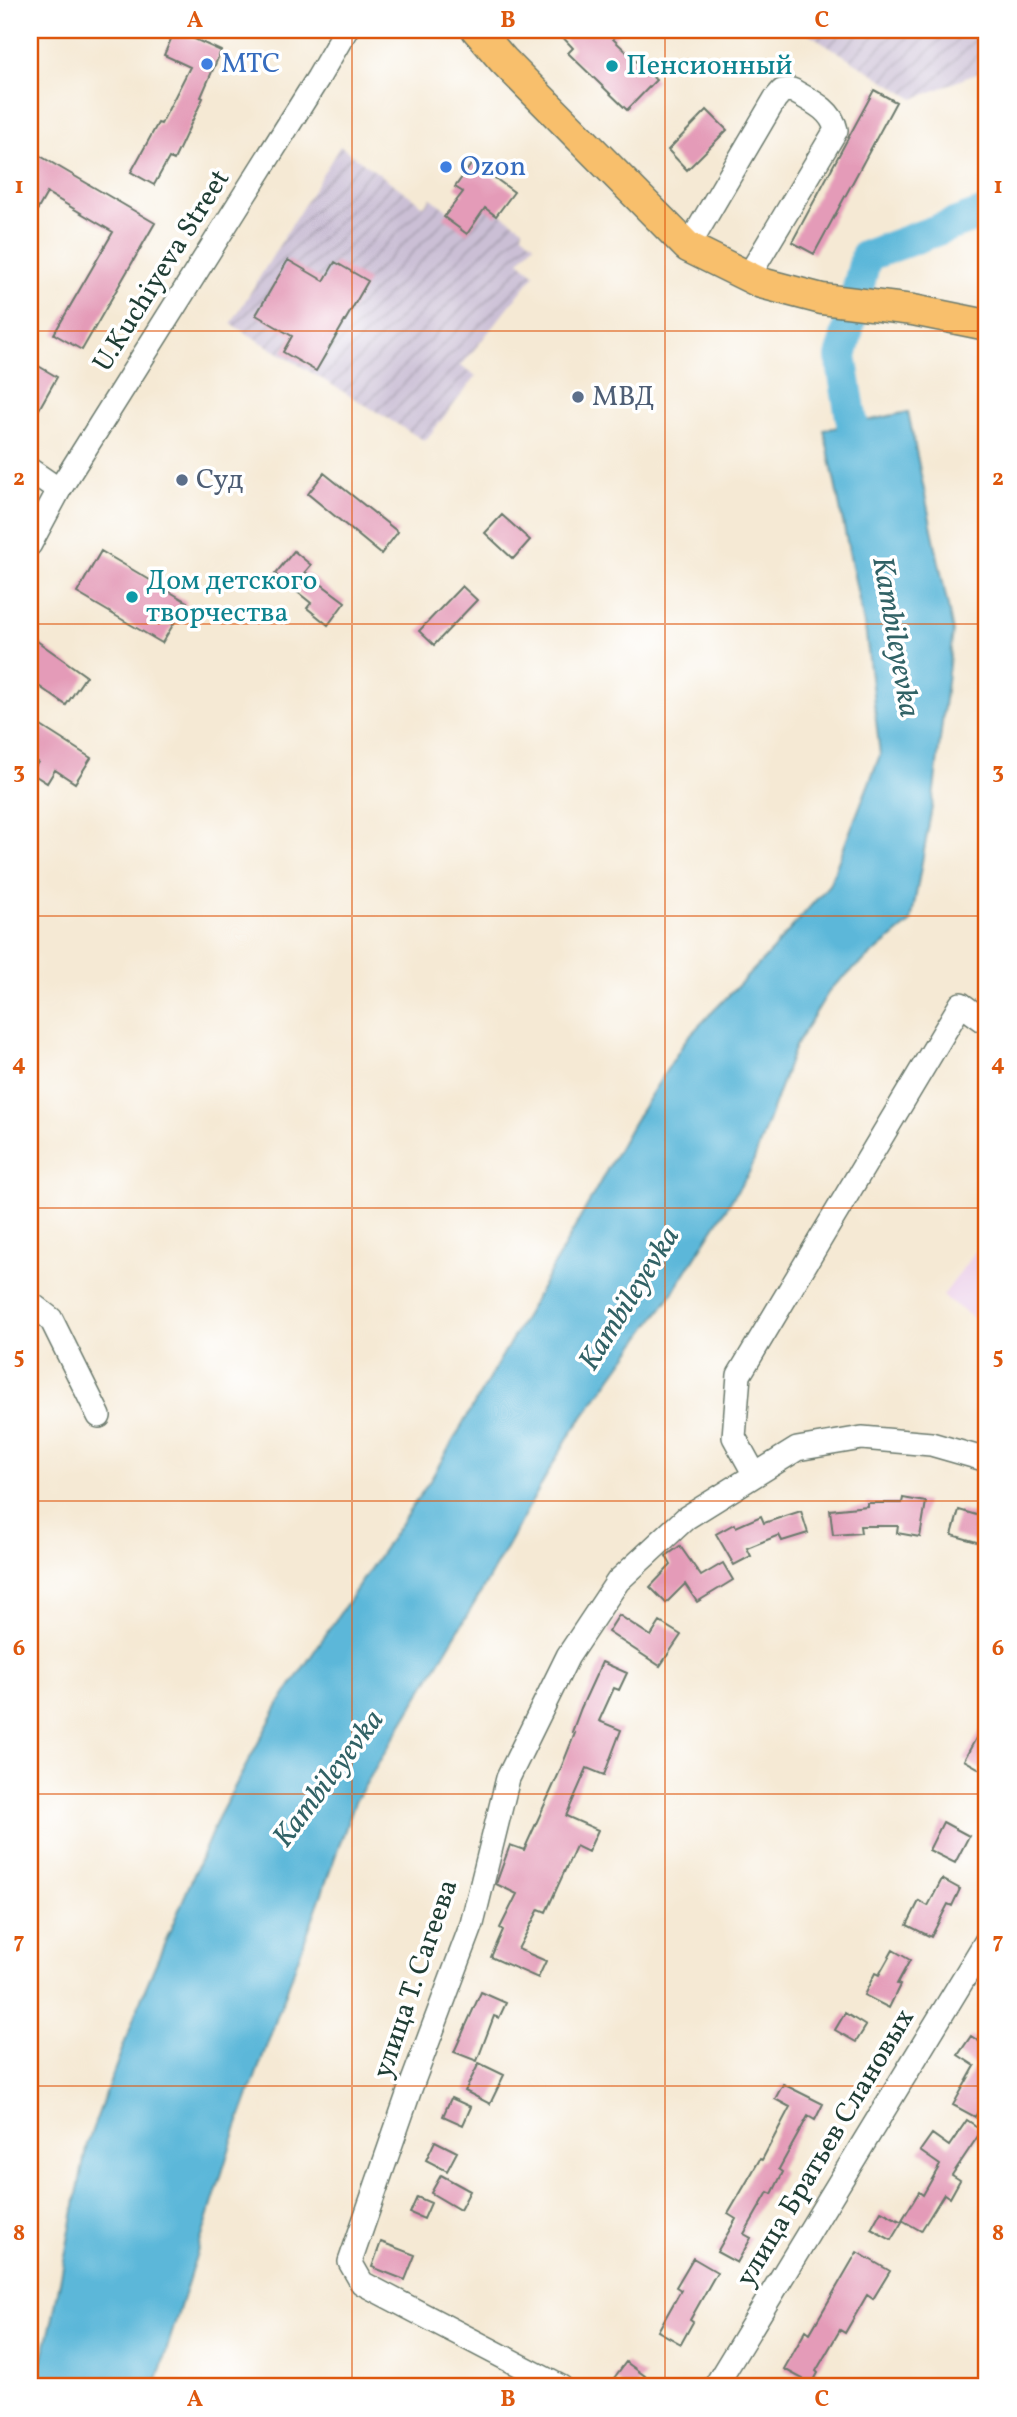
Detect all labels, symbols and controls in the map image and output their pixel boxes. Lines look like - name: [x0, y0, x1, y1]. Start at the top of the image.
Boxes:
- text: A: [187, 5, 203, 37]
- text: B: [500, 5, 516, 37]
- text: C: [815, 5, 829, 37]
- place label: МТС: [221, 45, 280, 84]
- place label: Пенсионный: [626, 47, 793, 86]
- marker: МТС: [199, 56, 215, 72]
- marker: Пенсионный: [604, 58, 620, 74]
- place label: Ozon: [460, 148, 526, 187]
- marker: Ozon: [438, 159, 454, 175]
- street label: U.Kuchiyeva Street: [84, 162, 240, 380]
- text: 1: [14, 171, 24, 203]
- text: 1: [993, 171, 1003, 203]
- place label: МВД: [592, 378, 655, 417]
- marker: МВД: [570, 389, 586, 405]
- place label: Суд: [196, 461, 243, 500]
- text: 2: [13, 463, 25, 495]
- text: 2: [992, 463, 1004, 495]
- marker: Суд: [174, 472, 190, 488]
- water label: Kambileyevka: [860, 553, 930, 721]
- place label: Дом детского творчества: [146, 562, 317, 633]
- marker: Дом детского творчества: [124, 589, 140, 605]
- text: 3: [13, 756, 25, 788]
- text: 3: [992, 756, 1004, 788]
- text: 4: [12, 1048, 26, 1080]
- text: 4: [991, 1048, 1005, 1080]
- water label: Kambileyevka: [569, 1219, 691, 1379]
- text: 5: [13, 1341, 25, 1373]
- text: 5: [992, 1341, 1004, 1373]
- text: 6: [13, 1633, 25, 1665]
- text: 6: [992, 1633, 1004, 1665]
- water label: Kambileyevka: [263, 1701, 395, 1857]
- street label: улица Т. Сагеева: [364, 1874, 468, 2084]
- text: 7: [14, 1926, 25, 1958]
- text: 7: [993, 1926, 1004, 1958]
- street label: улица Братьев Слановых: [727, 2002, 925, 2294]
- text: 8: [13, 2218, 25, 2250]
- text: 8: [992, 2218, 1004, 2250]
- text: A: [187, 2384, 203, 2416]
- text: B: [500, 2384, 516, 2416]
- text: C: [815, 2384, 829, 2416]

